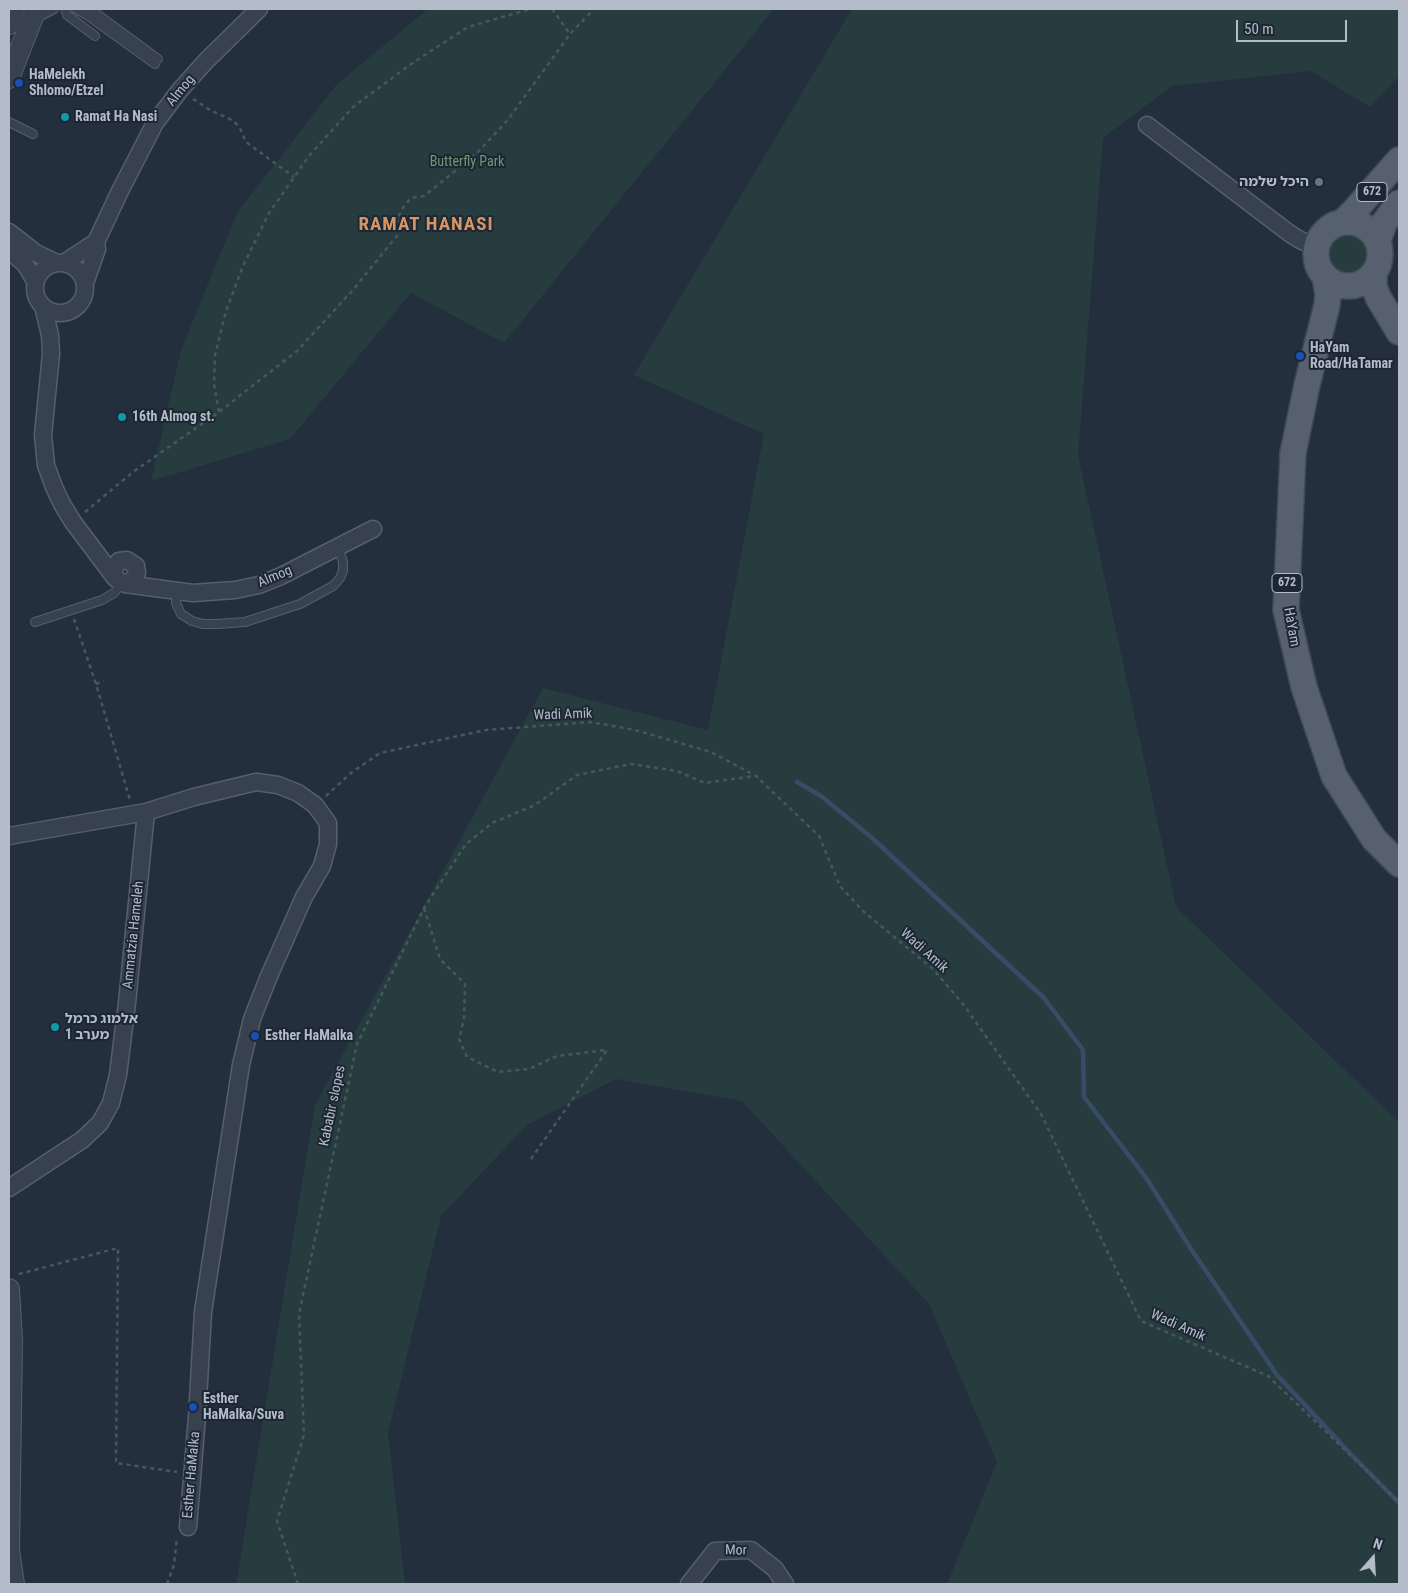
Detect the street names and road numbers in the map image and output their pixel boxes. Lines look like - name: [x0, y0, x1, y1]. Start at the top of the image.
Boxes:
- street label: Almog: [163, 72, 199, 110]
- road number: 672: [1357, 182, 1387, 202]
- street label: Almog: [255, 562, 295, 592]
- road number: 672: [1272, 574, 1302, 592]
- street label: HaYam: [1279, 606, 1303, 648]
- street label: Wadi Amik: [533, 706, 593, 724]
- street label: Ammatzia Hameleh: [120, 880, 148, 990]
- street label: Wadi Amik: [897, 925, 951, 977]
- street label: Kababir slopes: [316, 1064, 350, 1148]
- street label: Wadi Amik: [1148, 1306, 1208, 1346]
- street label: Esther HaMalka: [180, 1431, 204, 1519]
- street label: Mor: [725, 1542, 747, 1560]

